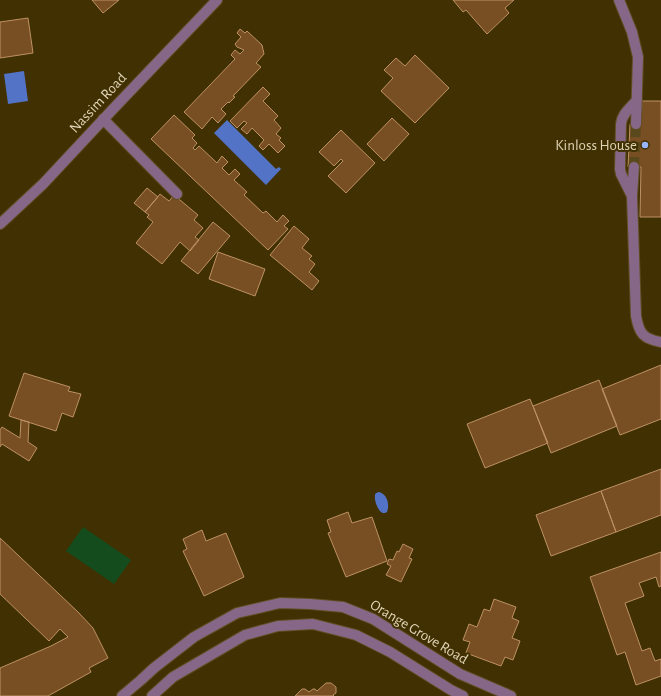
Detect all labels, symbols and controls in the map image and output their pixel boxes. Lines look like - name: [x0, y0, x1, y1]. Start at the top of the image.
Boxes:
- street label: Nassim Road: [67, 70, 130, 136]
- place label: Kinloss House: [555, 138, 637, 153]
- marker: Kinloss House: [640, 140, 650, 150]
- street label: Orange Grove Road: [367, 597, 471, 667]

